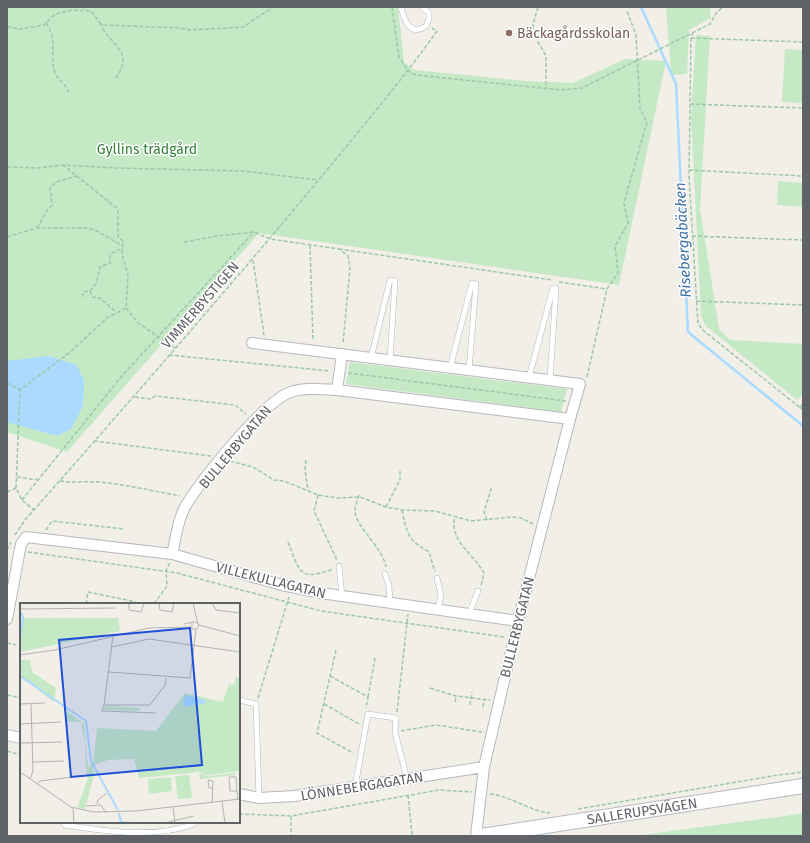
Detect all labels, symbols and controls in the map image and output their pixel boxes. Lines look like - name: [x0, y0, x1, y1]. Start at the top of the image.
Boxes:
- place label: Bäckagårdsskolan: [517, 25, 630, 42]
- marker: Bäckagårdsskolan: [504, 28, 514, 38]
- park label: Gyllins trädgård: [97, 141, 197, 158]
- water label: Risebergabäcken: [671, 182, 695, 298]
- street label: VIMMERBYSTIGEN: [158, 258, 243, 352]
- street label: BULLERBYGATAN: [196, 402, 275, 492]
- street label: VILLEKULLAGATAN: [214, 559, 328, 602]
- street label: BULLERBYGATAN: [497, 575, 538, 679]
- inset map: [20, 603, 240, 823]
- street label: LÖNNEBERGAGATAN: [299, 767, 425, 805]
- street label: SALLERUPSVÄGEN: [586, 795, 698, 829]

